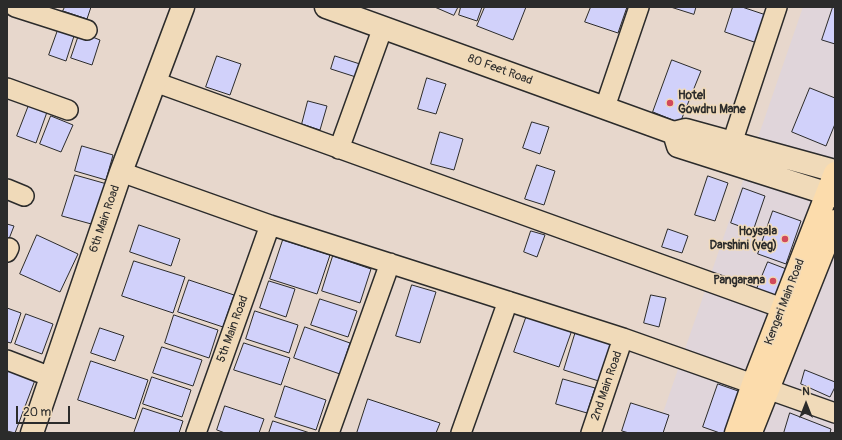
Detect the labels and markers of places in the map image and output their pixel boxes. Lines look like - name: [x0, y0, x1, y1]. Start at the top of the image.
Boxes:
- place label: Hotel Gowdru Mane: [678, 89, 746, 117]
- marker: Hotel Gowdru Mane: [665, 98, 675, 108]
- place label: Hoysala Darshini (veg): [710, 225, 777, 253]
- marker: Hoysala Darshini (veg): [780, 234, 790, 244]
- place label: Pangarana: [713, 274, 765, 288]
- marker: Pangarana: [768, 276, 778, 286]

